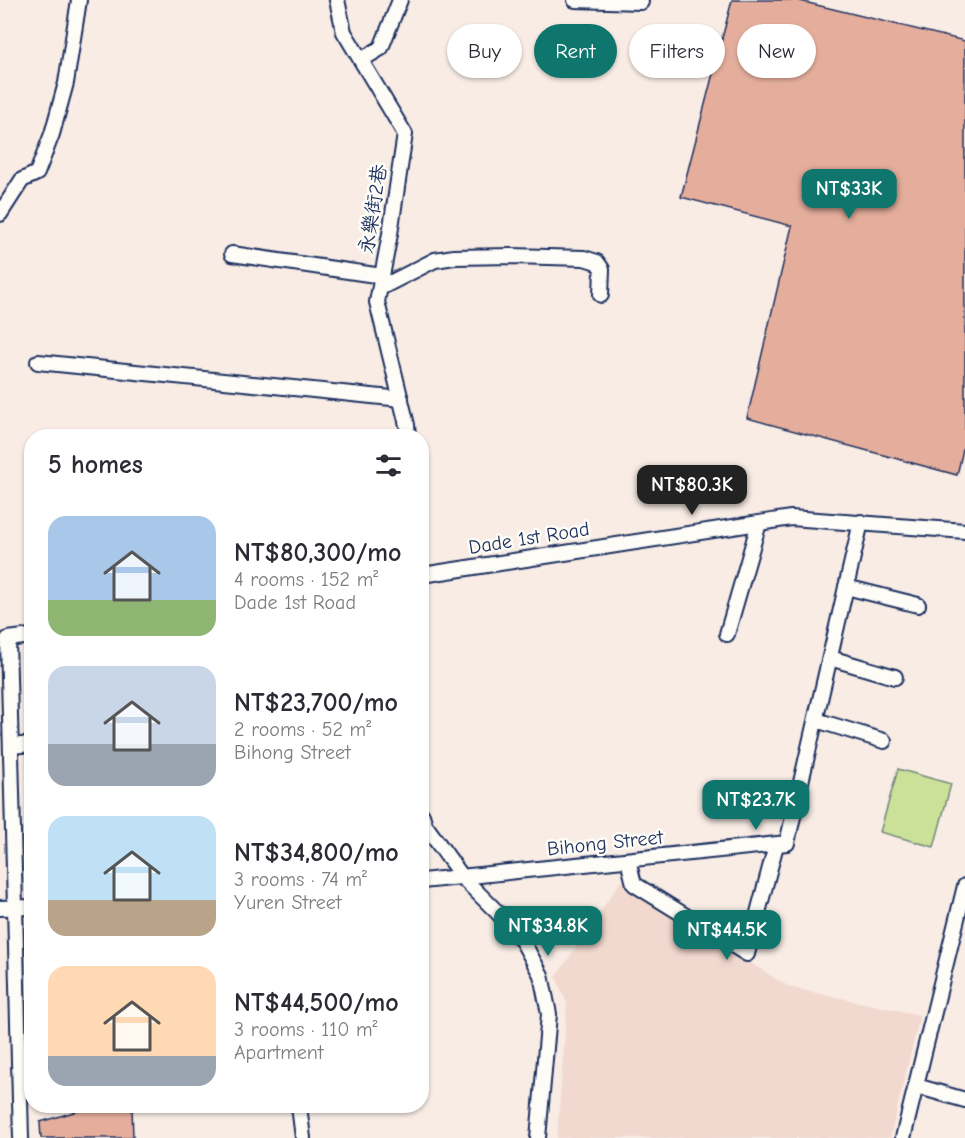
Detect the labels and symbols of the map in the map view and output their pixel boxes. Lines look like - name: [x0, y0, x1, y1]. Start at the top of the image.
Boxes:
- street label: 永樂街2巷: [355, 162, 392, 255]
- pin: NT$33K: [800, 169, 898, 220]
- pin: NT$80.3K: [630, 465, 754, 516]
- street label: Dade 1st Road: [467, 517, 591, 559]
- pin: NT$23.7K: [694, 780, 818, 831]
- street label: Bihong Street: [546, 825, 665, 861]
- pin: NT$34.8K: [486, 906, 610, 957]
- pin: NT$44.5K: [665, 910, 789, 961]

